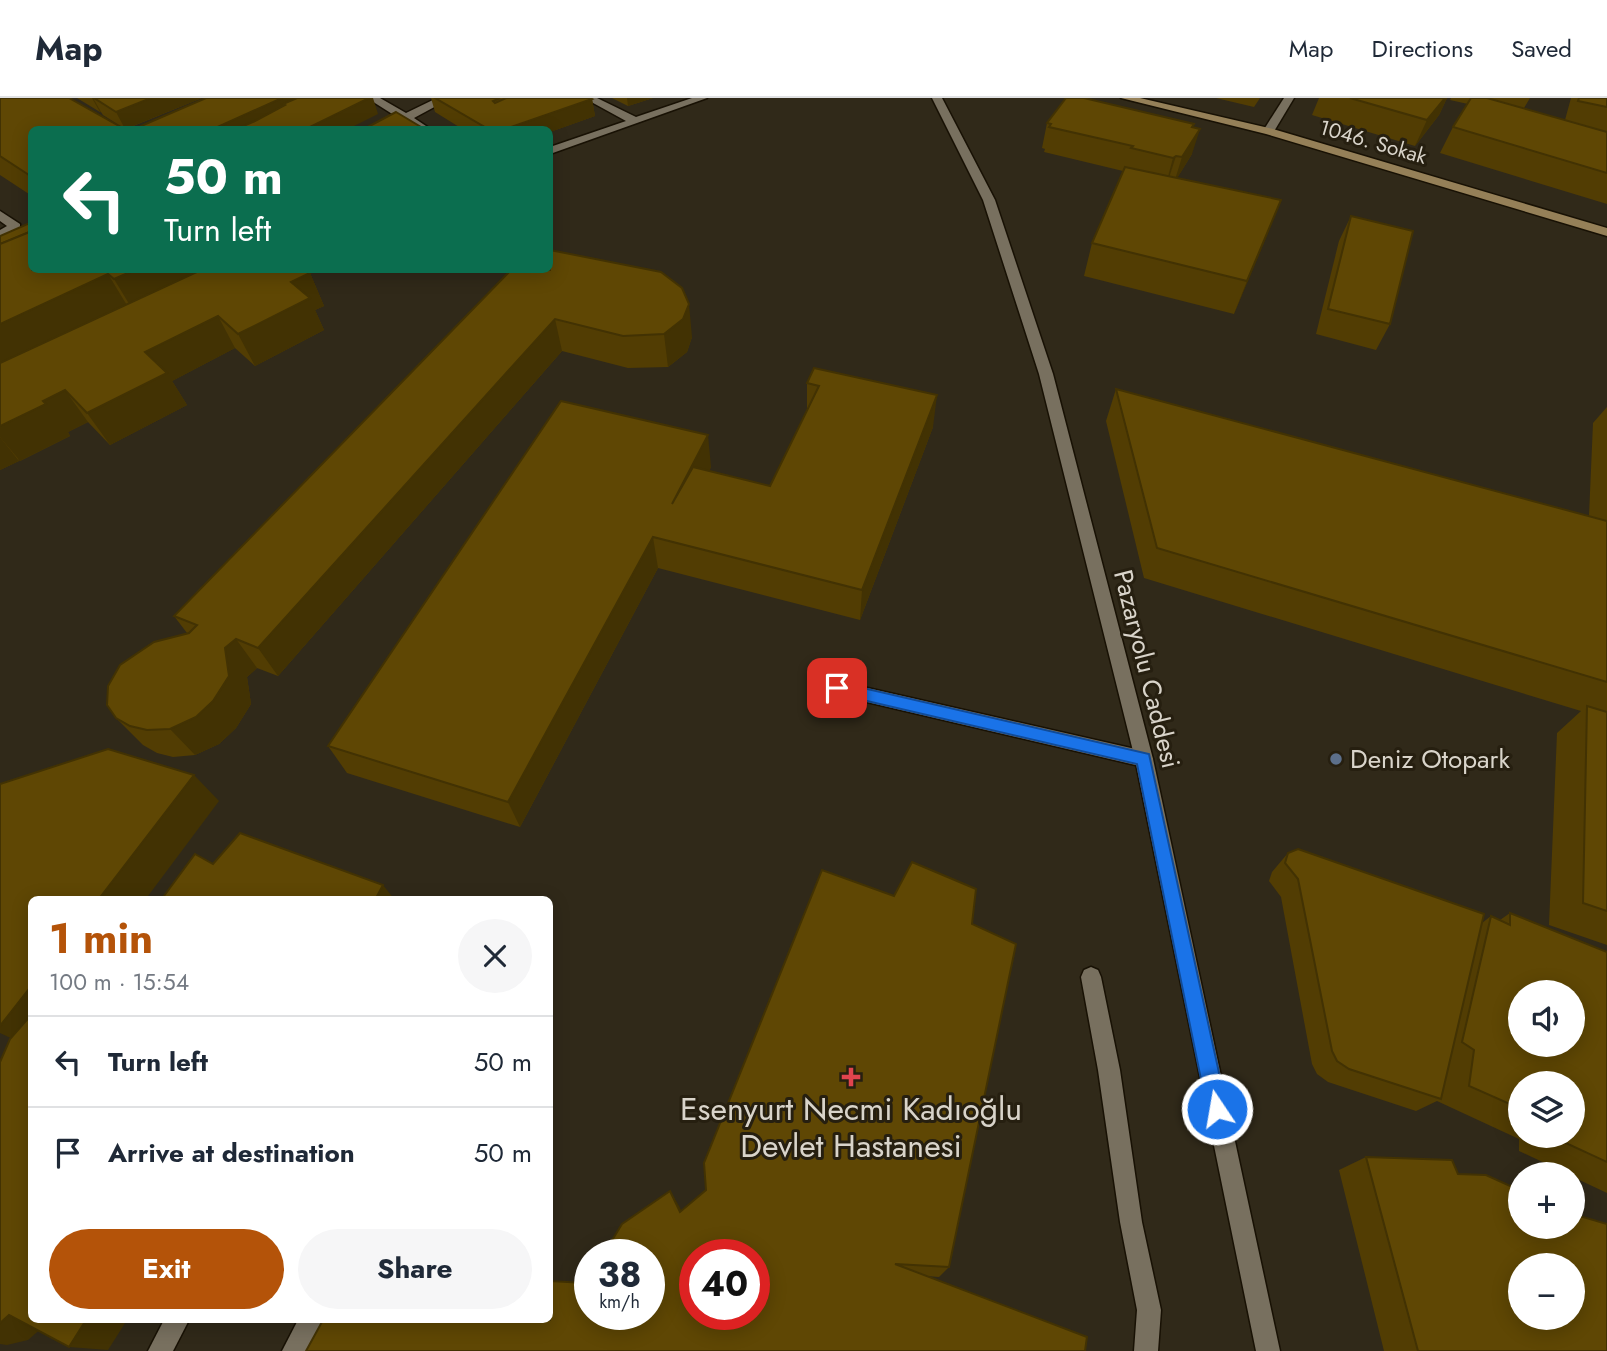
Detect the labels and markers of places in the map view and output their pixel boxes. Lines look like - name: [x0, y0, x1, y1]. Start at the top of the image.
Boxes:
- pin: [807, 658, 867, 718]
- place label: Deniz Otopark: [1350, 740, 1510, 778]
- marker: Deniz Otopark: [1328, 751, 1344, 767]
- marker: Esenyurt Necmi Kadıoğlu Devlet Hastanesi: [841, 1067, 861, 1087]
- place label: Esenyurt Necmi Kadıoğlu Devlet Hastanesi: [680, 1086, 1022, 1169]

